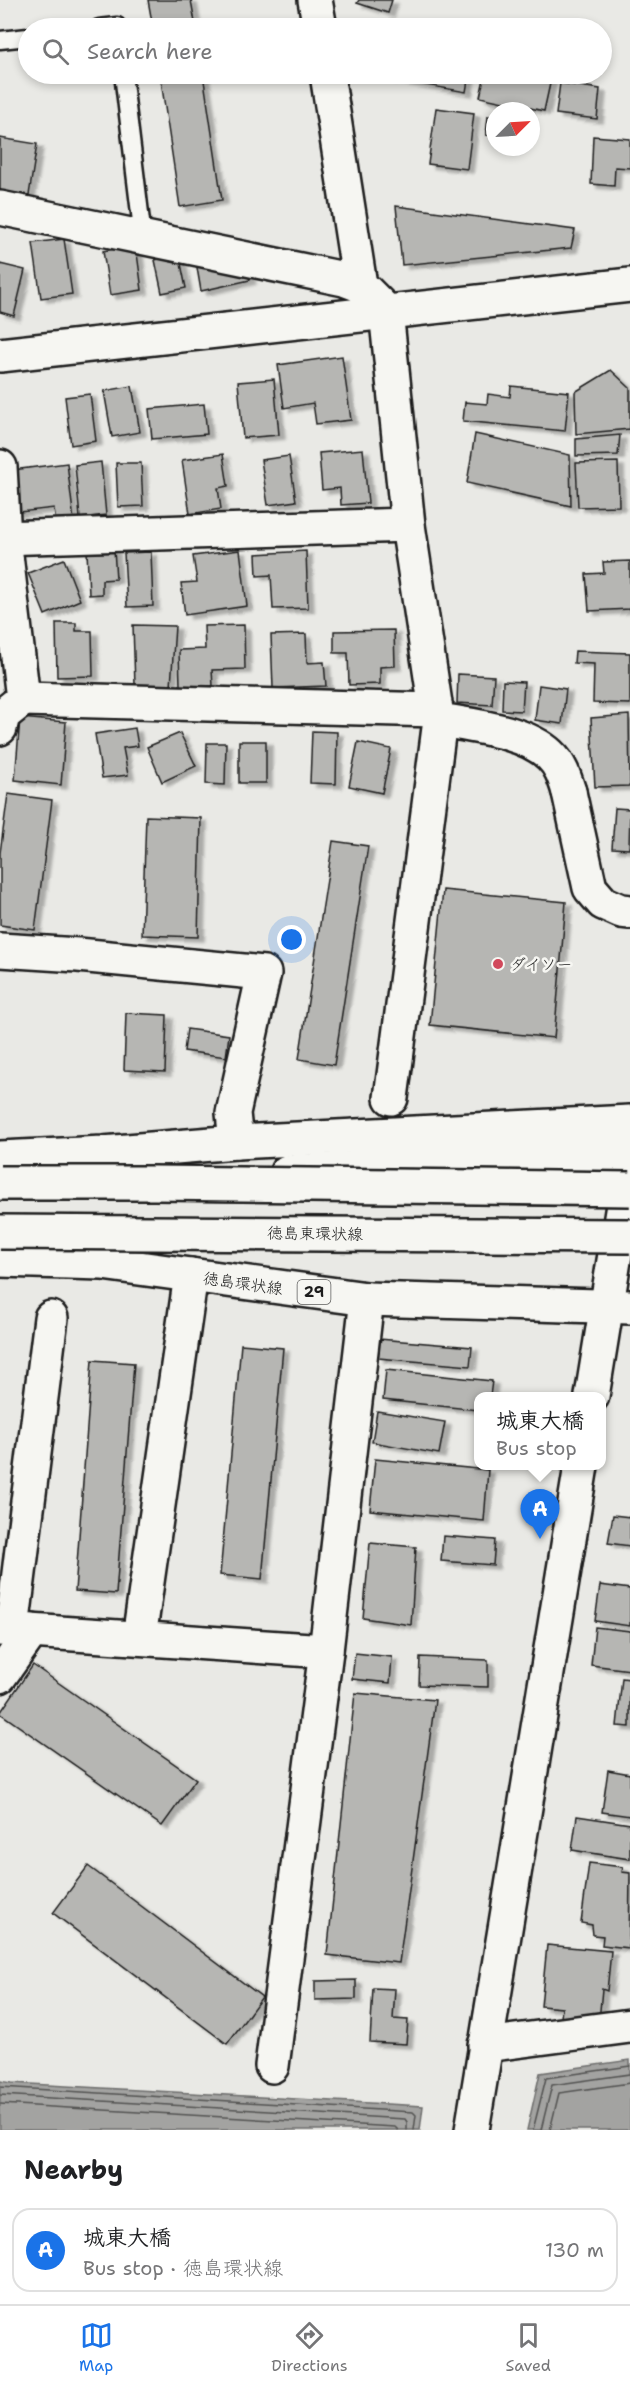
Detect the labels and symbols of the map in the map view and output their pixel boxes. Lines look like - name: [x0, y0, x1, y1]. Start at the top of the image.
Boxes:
- north arrow: [486, 102, 540, 156]
- your location: [277, 925, 306, 954]
- place label: ダイソー: [510, 954, 572, 975]
- marker: ダイソー: [491, 957, 505, 971]
- street label: 徳島東環状線: [267, 1222, 363, 1245]
- street label: 徳島環状線: [202, 1268, 284, 1299]
- road number: 29: [298, 1280, 330, 1304]
- pin: A: [520, 1490, 560, 1539]

